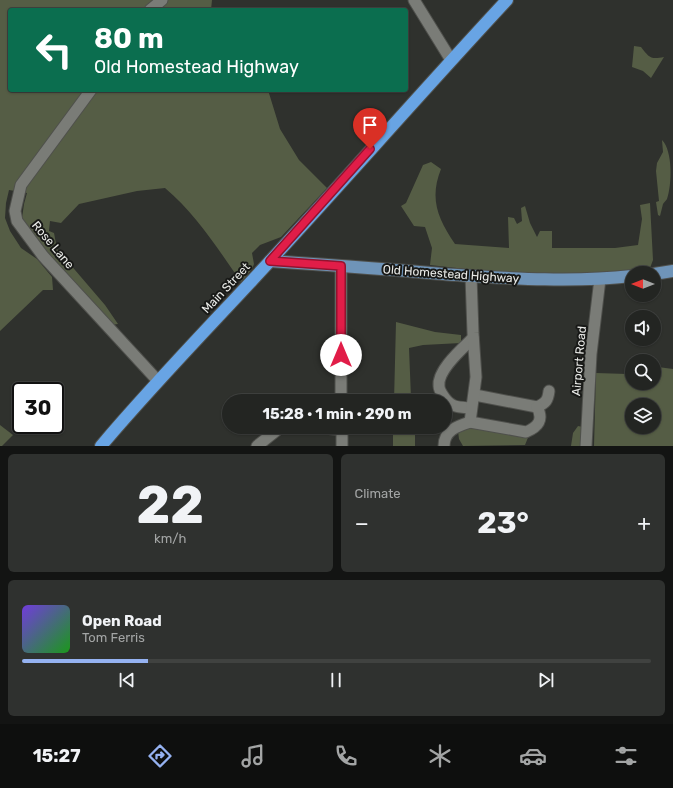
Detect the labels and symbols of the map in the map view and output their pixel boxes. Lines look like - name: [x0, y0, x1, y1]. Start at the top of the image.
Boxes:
- pin: [353, 108, 387, 149]
- street label: Rose Lane: [29, 218, 77, 272]
- street label: Main Street: [199, 260, 253, 316]
- street label: Old Homestead Highway: [382, 262, 520, 286]
- north arrow: [625, 266, 661, 302]
- street label: Airport Road: [569, 325, 589, 397]
- position arrow: [320, 334, 362, 376]
- speed limit sign: 30: [12, 382, 64, 434]

